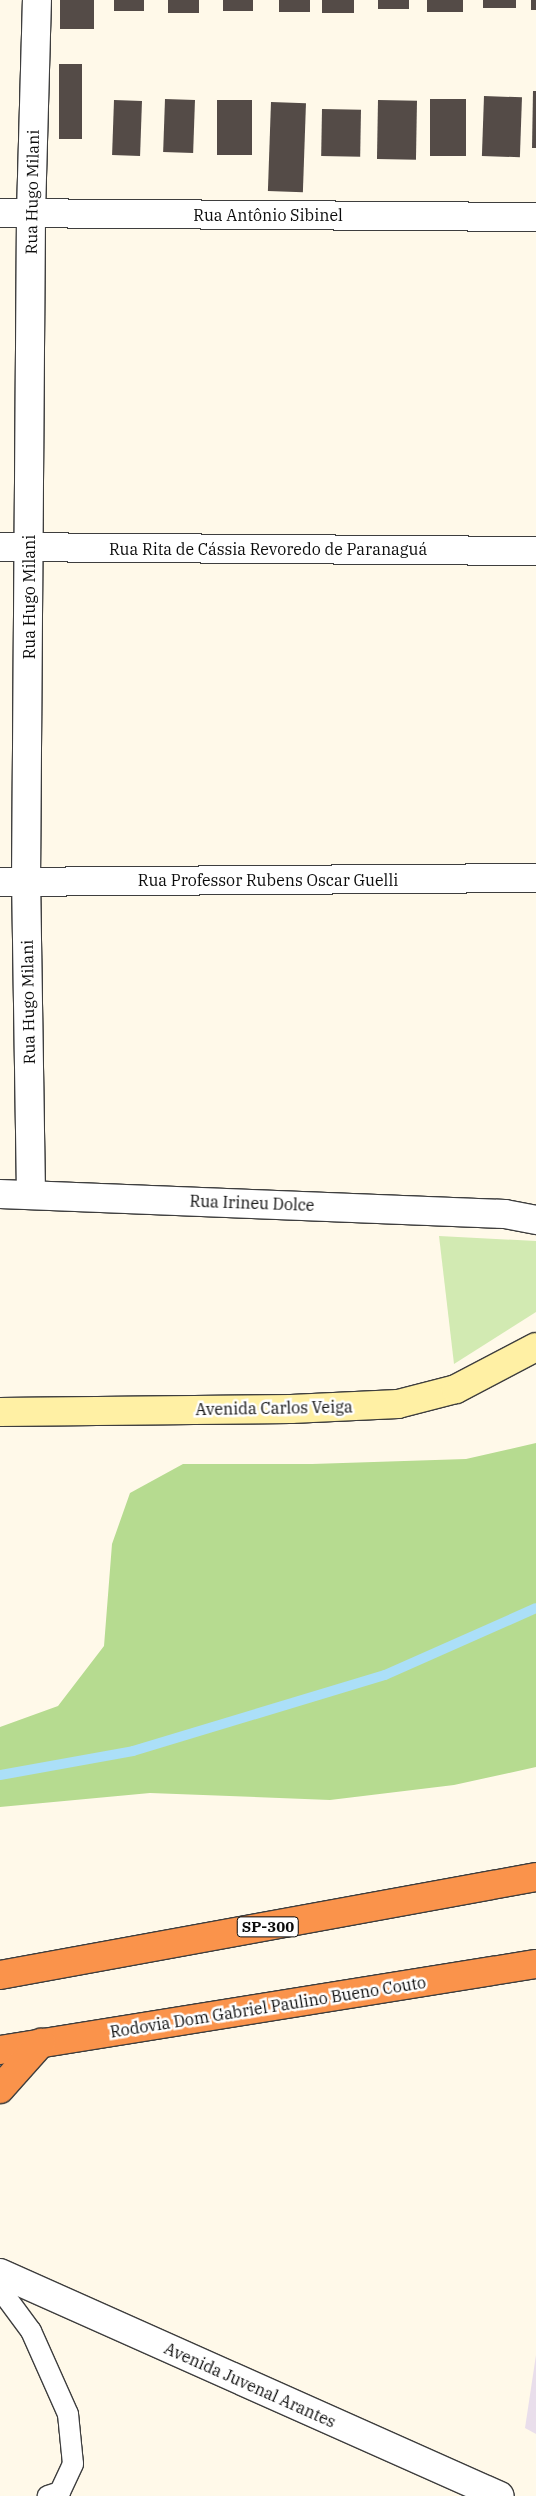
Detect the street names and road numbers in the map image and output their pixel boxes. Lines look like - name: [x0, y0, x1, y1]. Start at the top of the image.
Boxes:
- street label: Rua Hugo Milani: [21, 130, 43, 254]
- street label: Rua Antônio Sibinel: [193, 205, 343, 225]
- street label: Rua Hugo Milani: [19, 535, 39, 659]
- street label: Rua Rita de Cássia Revoredo de Paranaguá: [109, 539, 427, 559]
- street label: Rua Professor Rubens Oscar Guelli: [138, 870, 398, 890]
- street label: Rua Hugo Milani: [17, 940, 39, 1064]
- street label: Rua Irineu Dolce: [189, 1191, 315, 1215]
- street label: Avenida Carlos Veiga: [195, 1397, 353, 1419]
- road number: SP-300: [237, 1914, 299, 1940]
- street label: Rodovia Dom Gabriel Paulino Bueno Couto: [109, 1973, 427, 2041]
- street label: Avenida Juvenal Arantes: [161, 2338, 339, 2432]

